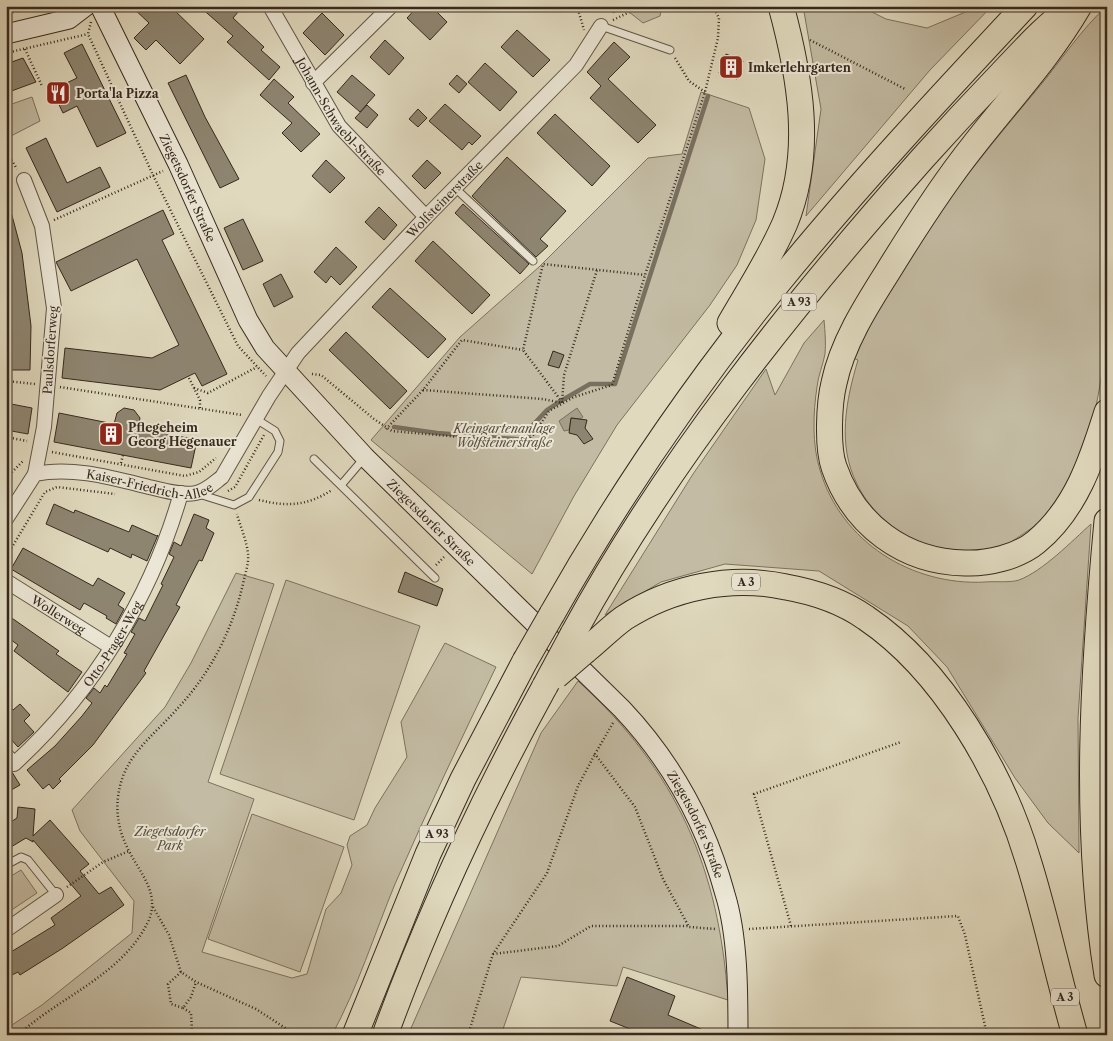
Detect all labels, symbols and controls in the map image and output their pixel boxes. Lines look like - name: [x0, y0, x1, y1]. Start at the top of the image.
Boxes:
- street label: Johann-Schwaebl-Straße: [293, 53, 390, 179]
- building icon: Imkerlehrgarten: [718, 54, 744, 80]
- place label: Imkerlehrgarten: [748, 60, 852, 75]
- restaurant icon: Porta'la Pizza: [45, 80, 71, 106]
- place label: Porta'la Pizza: [76, 86, 160, 101]
- street label: Ziegetsdorfer Straße: [157, 131, 220, 244]
- street label: Wolfsteinerstraße: [403, 157, 486, 241]
- road number: A 93: [782, 294, 816, 310]
- street label: Paulsdorferweg: [39, 305, 61, 395]
- place label: Pflegeheim Georg Hegenauer: [128, 420, 237, 449]
- building icon: Pflegeheim Georg Hegenauer: [98, 421, 124, 447]
- park label: Kleingartenanlage Wolfsteinerstraße: [452, 421, 556, 450]
- street label: Kaiser-Friedrich-Allee: [85, 466, 216, 501]
- street label: Ziegetsdorfer Straße: [384, 476, 479, 569]
- road number: A 3: [732, 574, 760, 590]
- street label: Wollerweg: [28, 591, 89, 637]
- street label: Otto-Prager-Weg: [80, 598, 145, 689]
- street label: Ziegetsdorfer Straße: [665, 768, 728, 880]
- park label: Ziegetsdorfer Park: [133, 824, 207, 853]
- road number: A 93: [420, 826, 454, 842]
- road number: A 3: [1051, 989, 1079, 1006]

